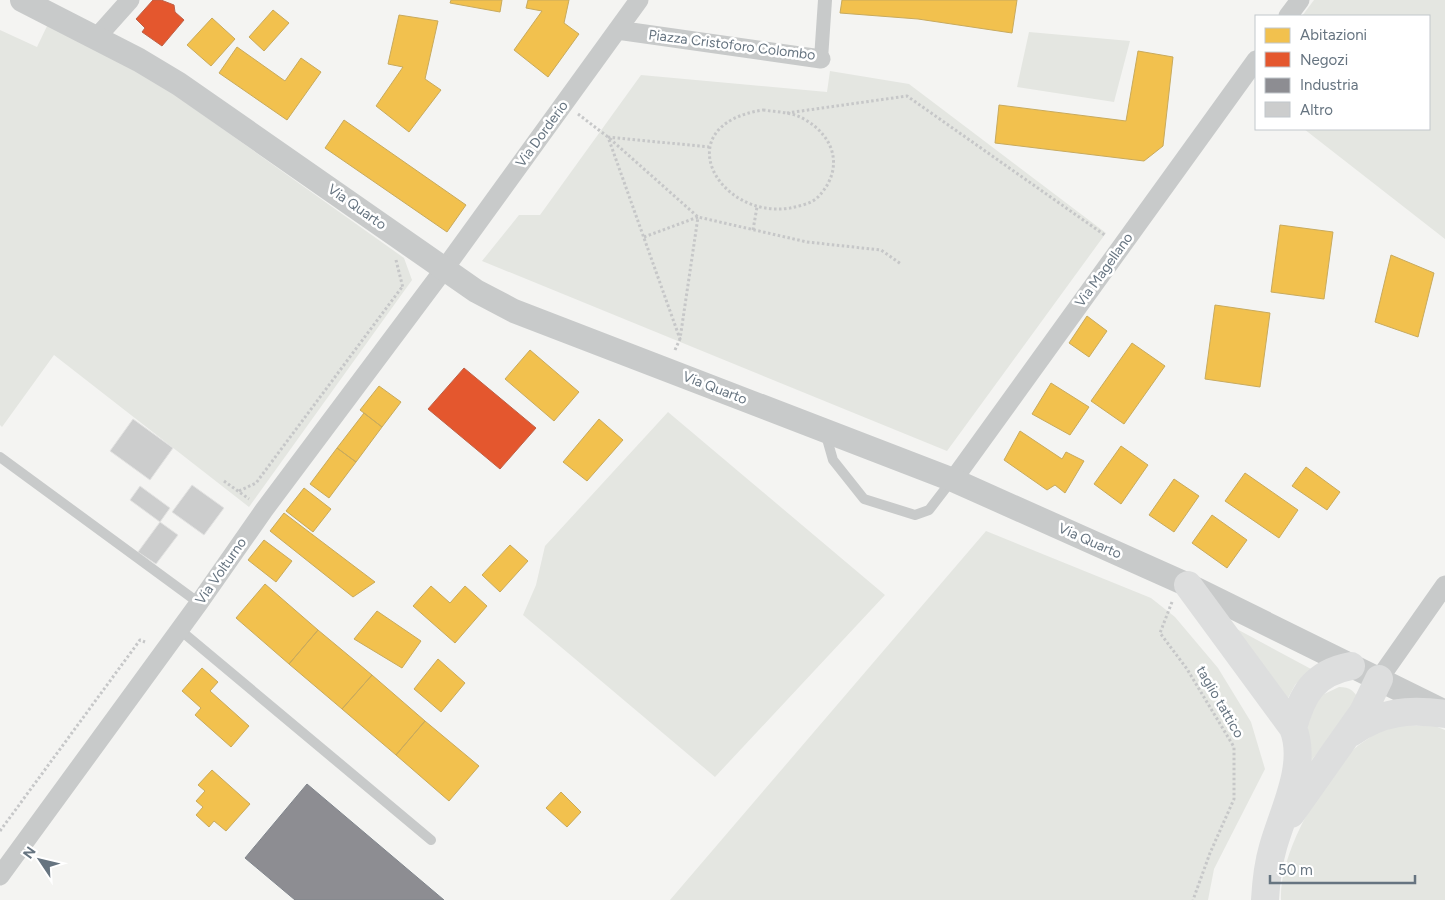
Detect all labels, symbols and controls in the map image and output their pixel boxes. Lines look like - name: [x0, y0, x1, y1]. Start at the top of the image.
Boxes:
- legend: [1255, 15, 1430, 130]
- street label: Piazza Cristoforo Colombo: [648, 26, 816, 64]
- text: Abitazioni: [1300, 26, 1367, 44]
- text: Negozi: [1300, 51, 1348, 69]
- text: Industria: [1300, 76, 1358, 94]
- street label: Via Dorderio: [512, 97, 572, 171]
- text: Altro: [1300, 101, 1333, 119]
- street label: Via Quarto: [324, 181, 390, 233]
- street label: Via Magellano: [1071, 230, 1137, 310]
- street label: Via Quarto: [680, 368, 750, 408]
- street label: Via Quarto: [1056, 520, 1124, 562]
- street label: Via Volturno: [192, 534, 250, 608]
- street label: taglio tattico: [1193, 663, 1247, 741]
- north arrow: [15, 835, 65, 885]
- text: N: [20, 844, 40, 862]
- scale bar: [1270, 852, 1415, 884]
- text: 50 m: [1278, 861, 1313, 879]

